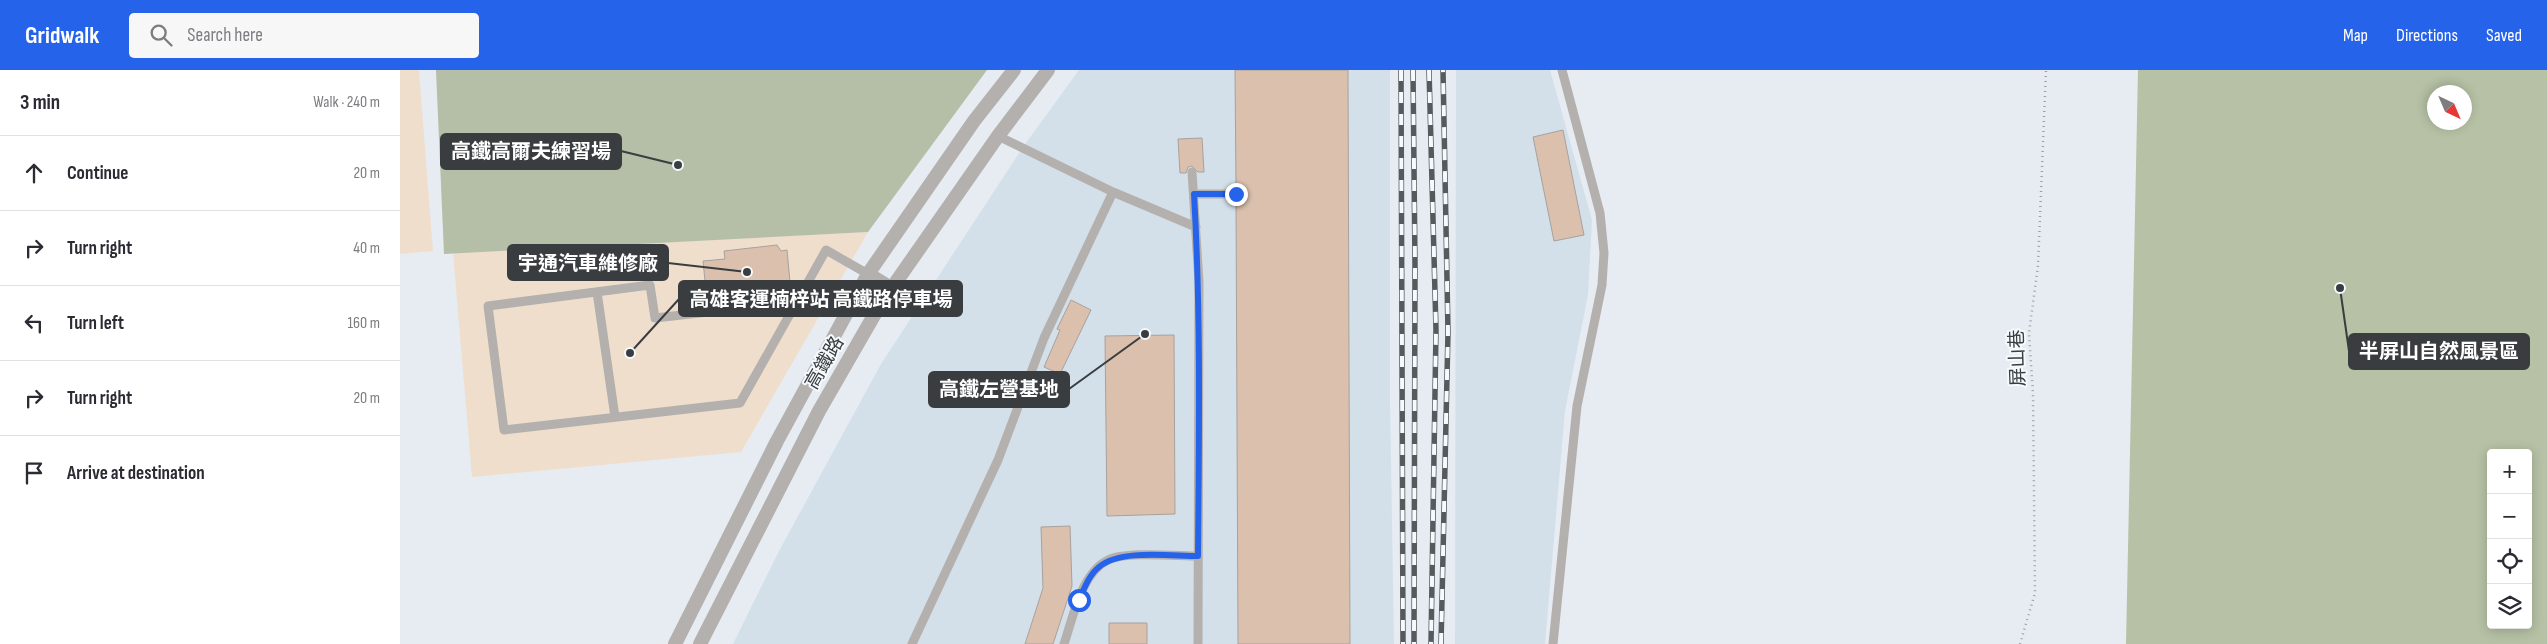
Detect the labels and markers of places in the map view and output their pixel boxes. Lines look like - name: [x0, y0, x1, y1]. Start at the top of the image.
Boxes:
- callout: 高鐵高爾夫練習場: [441, 134, 621, 169]
- callout: 宇通汽車維修廠: [508, 245, 668, 280]
- callout: 高雄客運楠梓站 高鐵路停車場: [679, 281, 962, 316]
- callout: 半屏山自然風景區: [2349, 334, 2529, 369]
- callout: 高鐵左營基地: [929, 372, 1069, 407]

